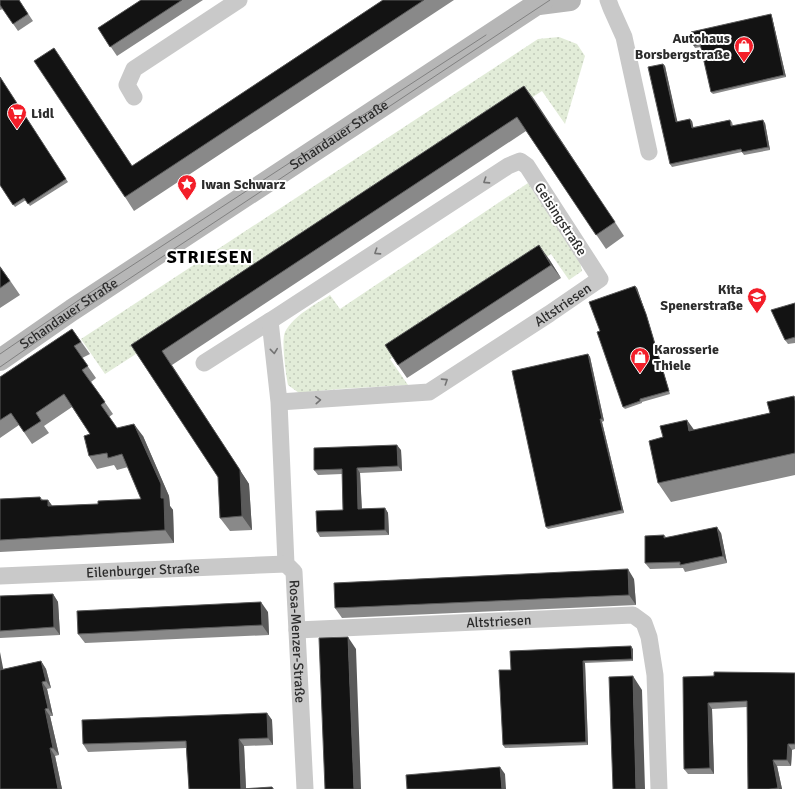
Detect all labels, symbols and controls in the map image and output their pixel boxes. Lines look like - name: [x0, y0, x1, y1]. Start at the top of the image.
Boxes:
- place label: Autohaus Borsbergstraße: [635, 30, 730, 63]
- shop icon: Autohaus Borsbergstraße: [733, 35, 755, 63]
- street label: Schandauer Straße: [286, 96, 392, 174]
- supermarket icon: Lidl: [6, 102, 28, 130]
- place label: Lidl: [31, 105, 55, 122]
- place icon: Iwan Schwarz: [176, 173, 198, 201]
- place label: Iwan Schwarz: [201, 176, 285, 193]
- one-way arrow: [483, 176, 490, 183]
- street label: Geisingstraße: [531, 180, 591, 259]
- district label: STRIESEN: [167, 246, 253, 268]
- one-way arrow: [374, 247, 381, 254]
- street label: Schandauer Straße: [16, 274, 121, 353]
- street label: Altstriesen: [531, 280, 595, 330]
- place label: Kita Spenerstraße: [660, 281, 743, 314]
- school or university icon: Kita Spenerstraße: [746, 286, 768, 314]
- place label: Karosserie Thiele: [654, 341, 719, 374]
- shop icon: Karosserie Thiele: [629, 346, 651, 374]
- one-way arrow: [269, 348, 278, 354]
- one-way arrow: [441, 379, 448, 386]
- one-way arrow: [315, 395, 321, 404]
- street label: Eilenburger Straße: [86, 560, 200, 581]
- street label: Rosa-Menzer-Straße: [285, 579, 309, 704]
- street label: Altstriesen: [466, 612, 532, 631]

